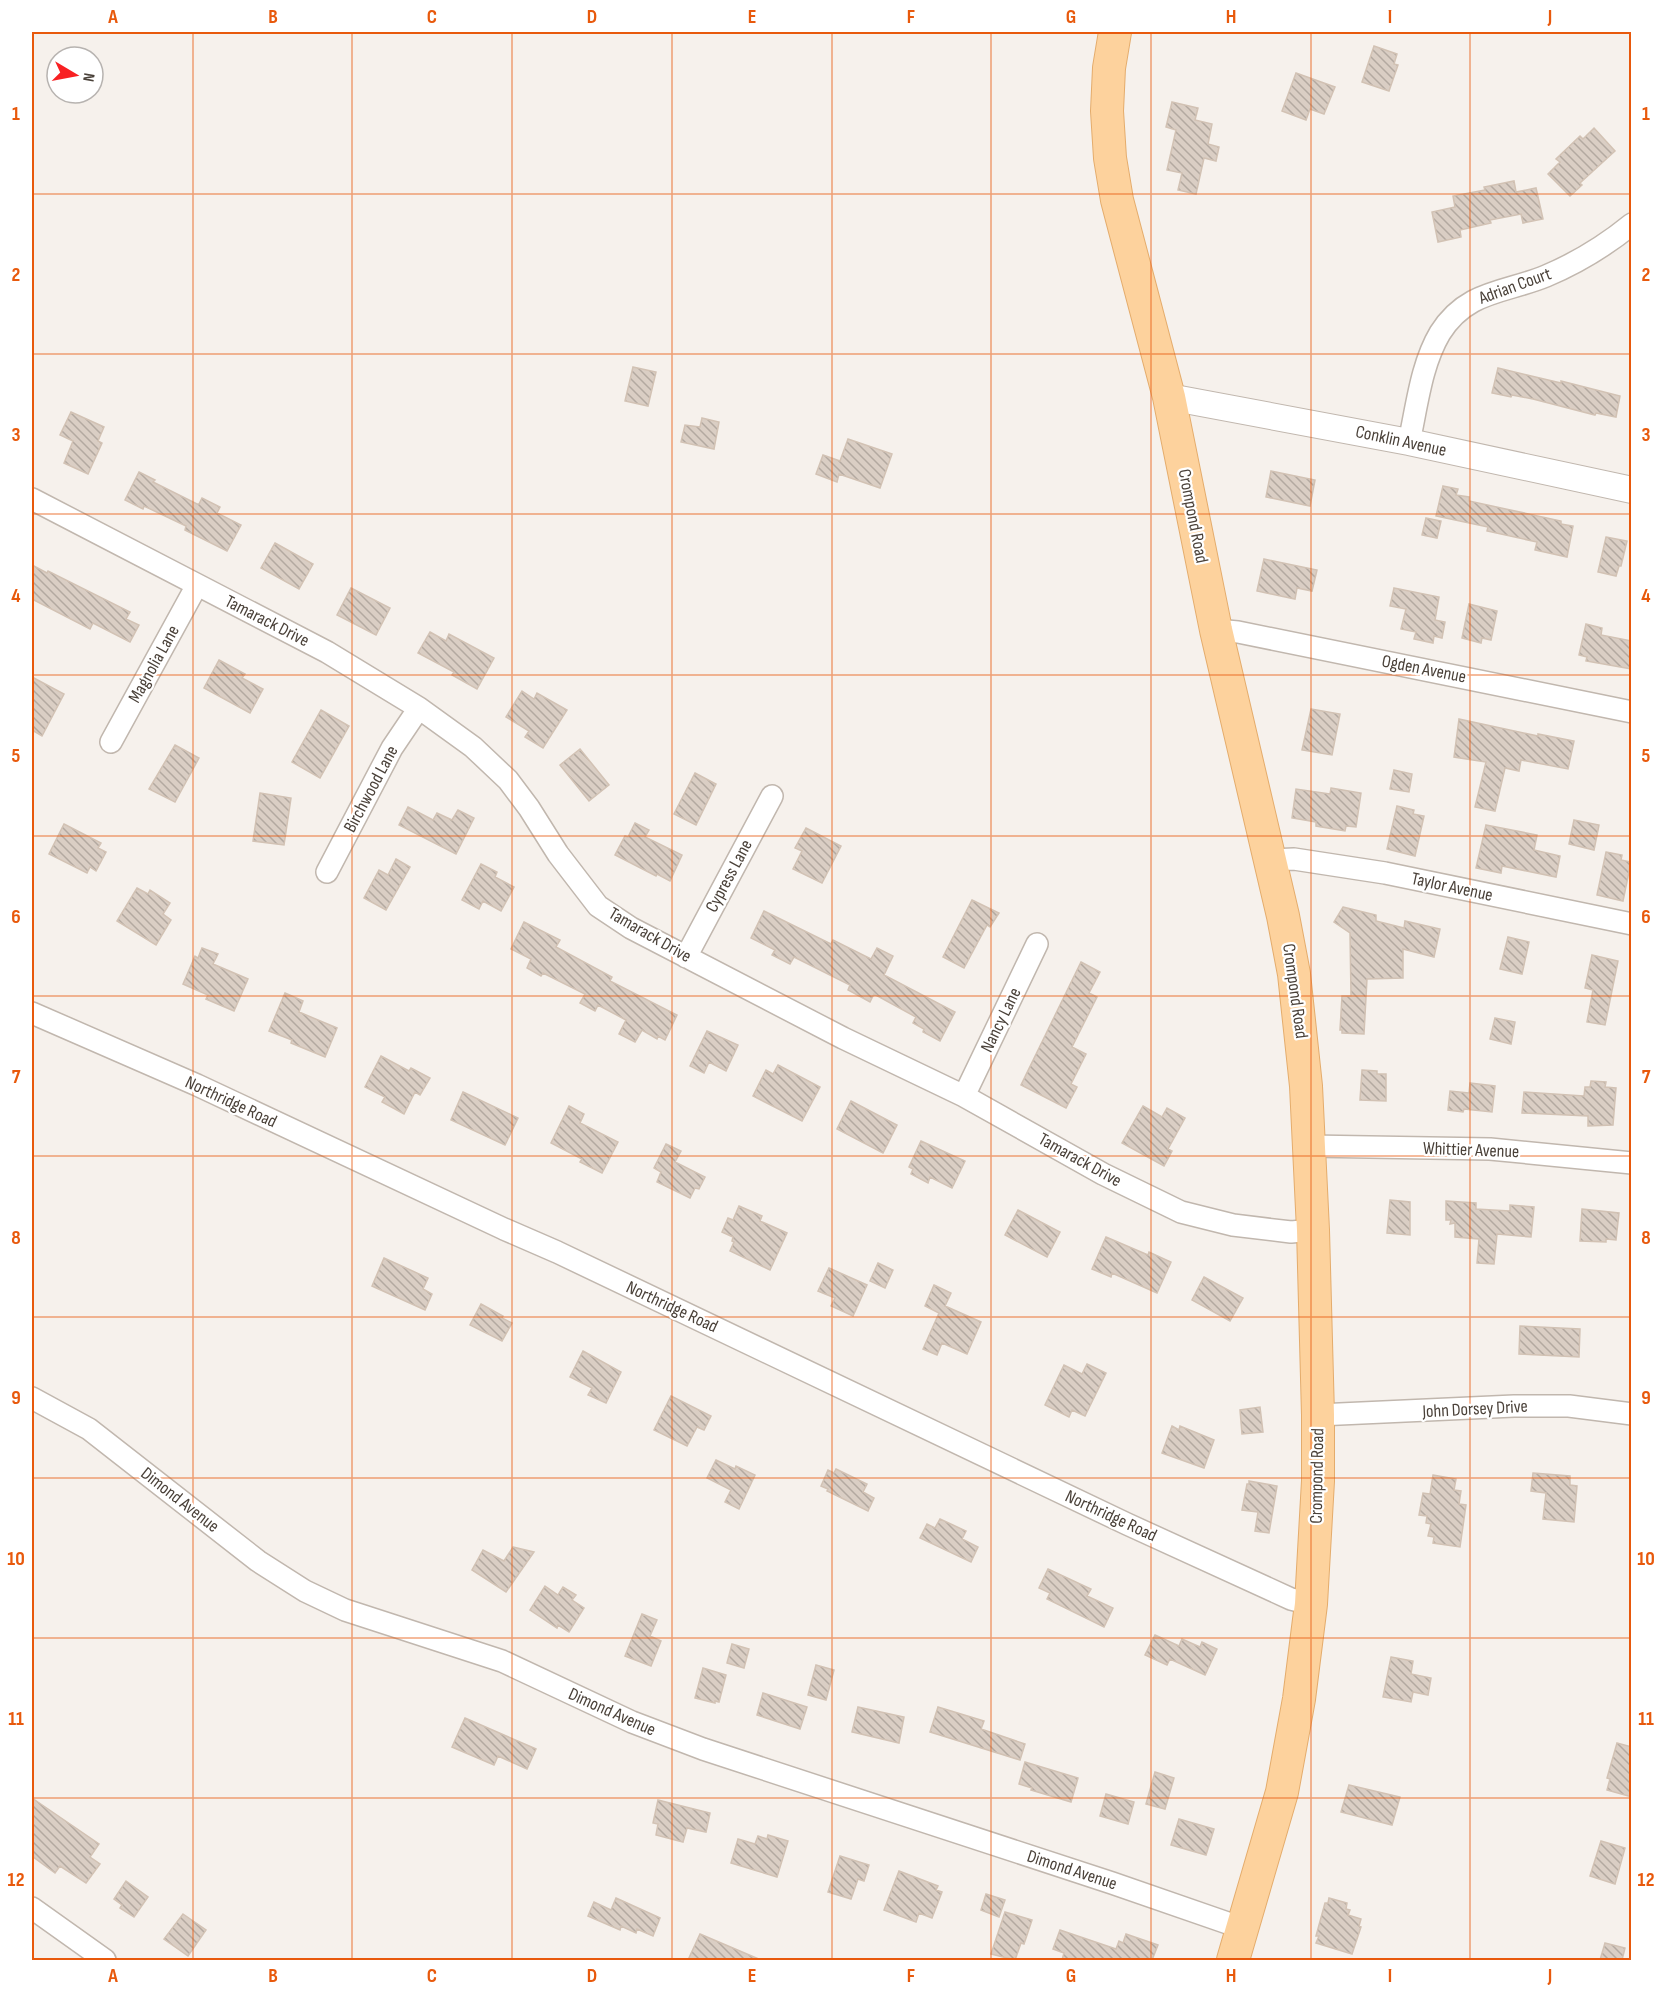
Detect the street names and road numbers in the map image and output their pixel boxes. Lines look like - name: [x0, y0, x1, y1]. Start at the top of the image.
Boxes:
- street label: Adrian Court: [1475, 263, 1554, 309]
- street label: Conklin Avenue: [1354, 421, 1448, 461]
- street label: Crompond Road: [1174, 467, 1212, 565]
- street label: Tamarack Drive: [221, 591, 313, 651]
- street label: Magnolia Lane: [124, 622, 184, 706]
- street label: Ogden Avenue: [1380, 651, 1468, 687]
- street label: Birchwood Lane: [339, 742, 403, 836]
- street label: Cypress Lane: [701, 836, 757, 916]
- street label: Taylor Avenue: [1409, 868, 1495, 906]
- street label: Tamarack Drive: [605, 903, 695, 967]
- street label: Crompond Road: [1278, 942, 1312, 1040]
- street label: Nancy Lane: [976, 984, 1026, 1056]
- street label: Northridge Road: [182, 1072, 280, 1132]
- street label: Tamarack Drive: [1035, 1129, 1125, 1191]
- street label: Whittier Avenue: [1422, 1138, 1520, 1162]
- street label: Northridge Road: [623, 1277, 721, 1337]
- street label: John Dorsey Drive: [1421, 1396, 1528, 1422]
- street label: Crompond Road: [1306, 1428, 1328, 1524]
- street label: Dimond Avenue: [137, 1463, 223, 1537]
- street label: Northridge Road: [1062, 1486, 1160, 1546]
- street label: Dimond Avenue: [565, 1683, 659, 1741]
- street label: Dimond Avenue: [1024, 1846, 1120, 1894]

